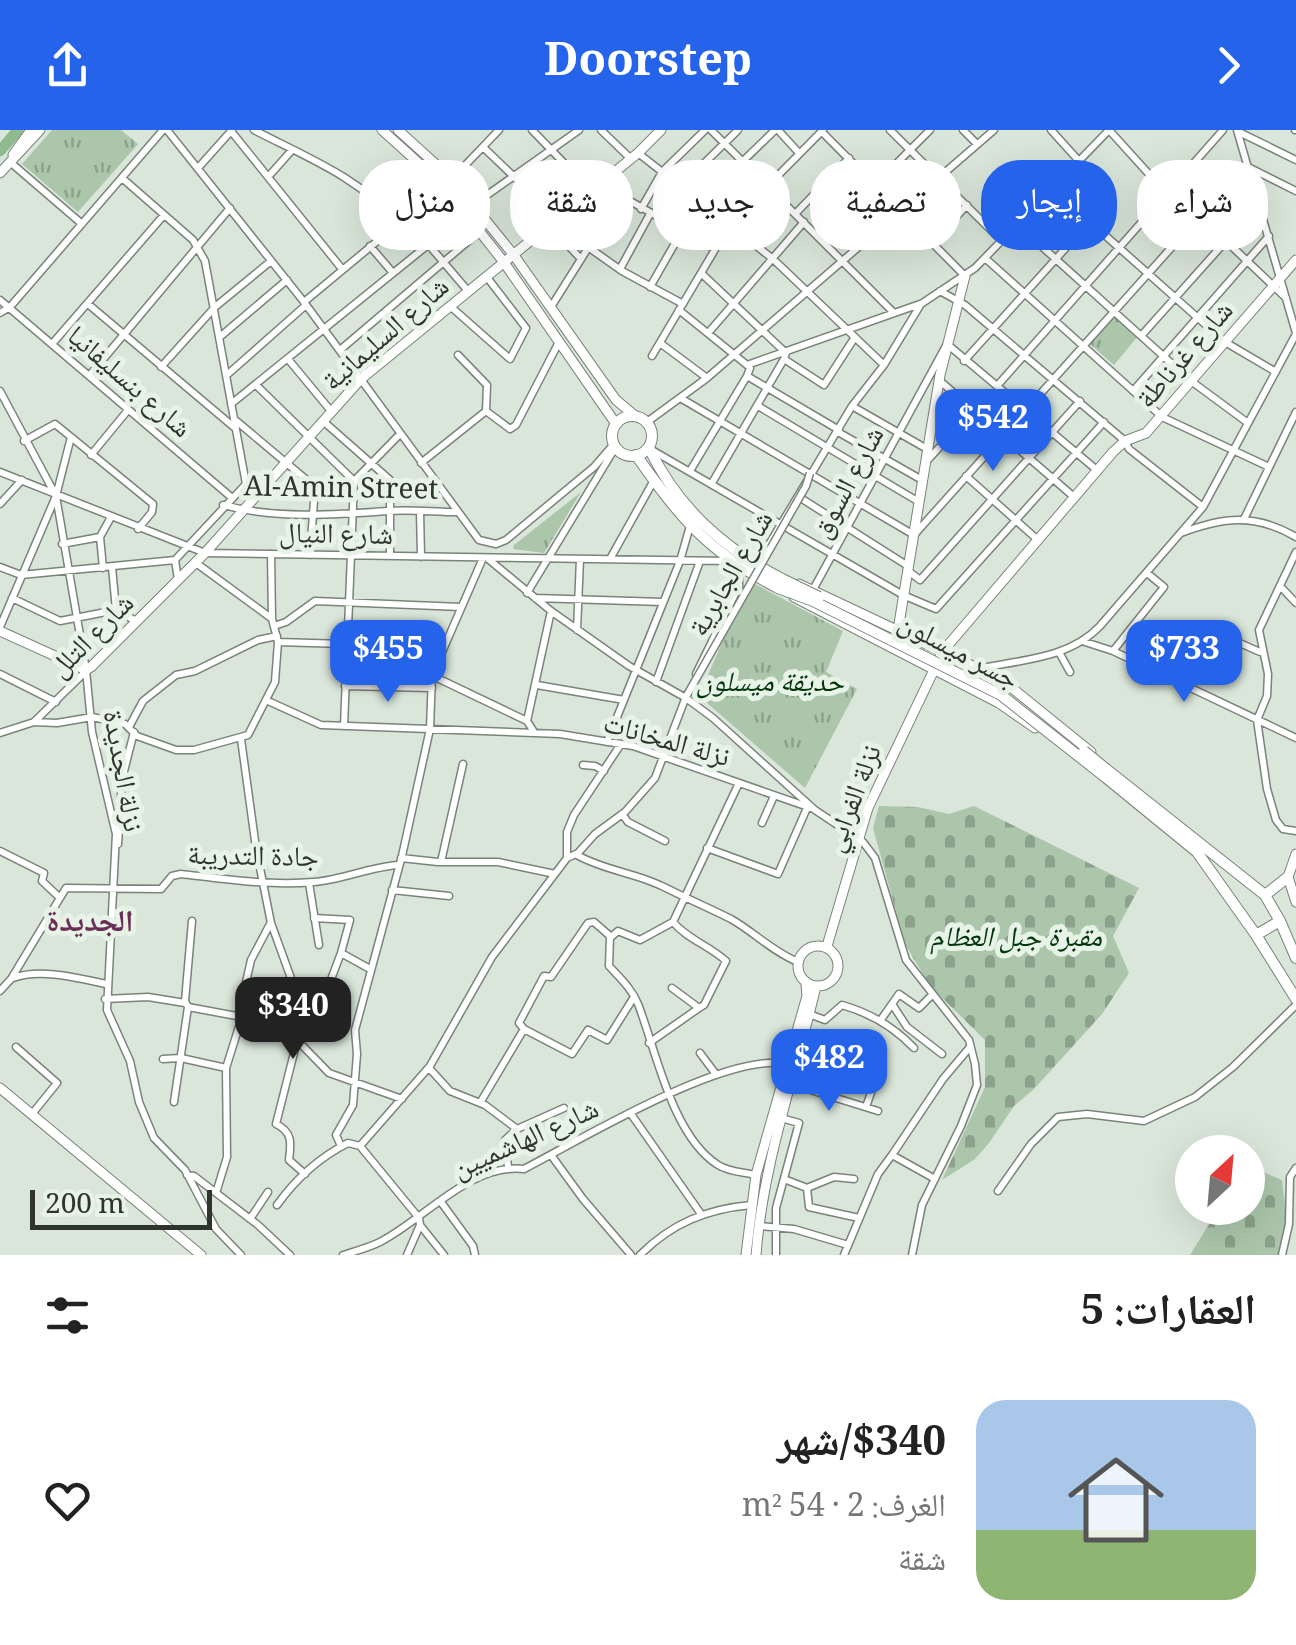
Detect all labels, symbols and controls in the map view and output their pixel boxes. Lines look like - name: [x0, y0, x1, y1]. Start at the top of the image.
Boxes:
- text: Doorstep: [544, 27, 752, 104]
- icon: share: [40, 38, 95, 93]
- icon: forward: [1201, 38, 1256, 93]
- chip: منزل: [359, 160, 490, 250]
- chip: شقة: [510, 160, 633, 250]
- chip: جديد: [653, 160, 790, 250]
- chip: تصفية: [810, 160, 961, 250]
- chip: إيجار: [981, 160, 1117, 250]
- chip: شراء: [1137, 160, 1268, 250]
- street label: شارع السليمانية: [313, 267, 462, 406]
- street label: شارع غرناطة: [1126, 292, 1248, 422]
- street label: شارع بنسليفانيا: [54, 316, 201, 453]
- pin: $542: [934, 389, 1052, 474]
- text: $542: [957, 394, 1029, 448]
- street label: شارع السوق: [801, 419, 900, 549]
- street label: Al-Amin Street: [243, 465, 439, 517]
- street label: شارع الجابرية: [678, 503, 789, 647]
- street label: شارع النيال: [279, 512, 393, 562]
- street label: شارع التلل: [40, 584, 148, 692]
- street label: جسر ميسلون: [888, 601, 1027, 706]
- pin: $455: [329, 620, 447, 705]
- pin: $733: [1125, 620, 1243, 705]
- text: $455: [352, 625, 424, 679]
- text: $733: [1148, 625, 1220, 679]
- park label: حديقة ميسلون: [696, 661, 845, 709]
- street label: نزلة المخانات: [597, 702, 735, 784]
- street label: نزلة الجديدة: [86, 707, 154, 836]
- street label: نزلة الفرابي: [813, 738, 898, 860]
- street label: جادة التدريبة: [187, 834, 319, 884]
- district label: الجديدة: [47, 899, 133, 950]
- park label: مقبرة جبل العظام: [930, 916, 1102, 964]
- pin: $340: [234, 977, 352, 1062]
- text: $340: [257, 982, 329, 1036]
- pin: $482: [770, 1029, 888, 1114]
- text: $482: [793, 1034, 865, 1088]
- street label: شارع الهاشميين: [445, 1088, 608, 1195]
- north arrow: [1175, 1135, 1265, 1225]
- map controls: [1175, 1135, 1265, 1225]
- text: 200 m: [45, 1183, 125, 1231]
- scale bar: [30, 1185, 212, 1230]
- text: العقارات: 5: [1081, 1279, 1256, 1351]
- icon: filters: [40, 1288, 95, 1343]
- text: $340/شهر: [777, 1410, 946, 1482]
- icon: home: [1056, 1440, 1176, 1560]
- icon: heart: [40, 1473, 95, 1528]
- text: الغرف: 2 · 54 m²: [742, 1482, 946, 1536]
- text: شقة: [898, 1536, 946, 1590]

